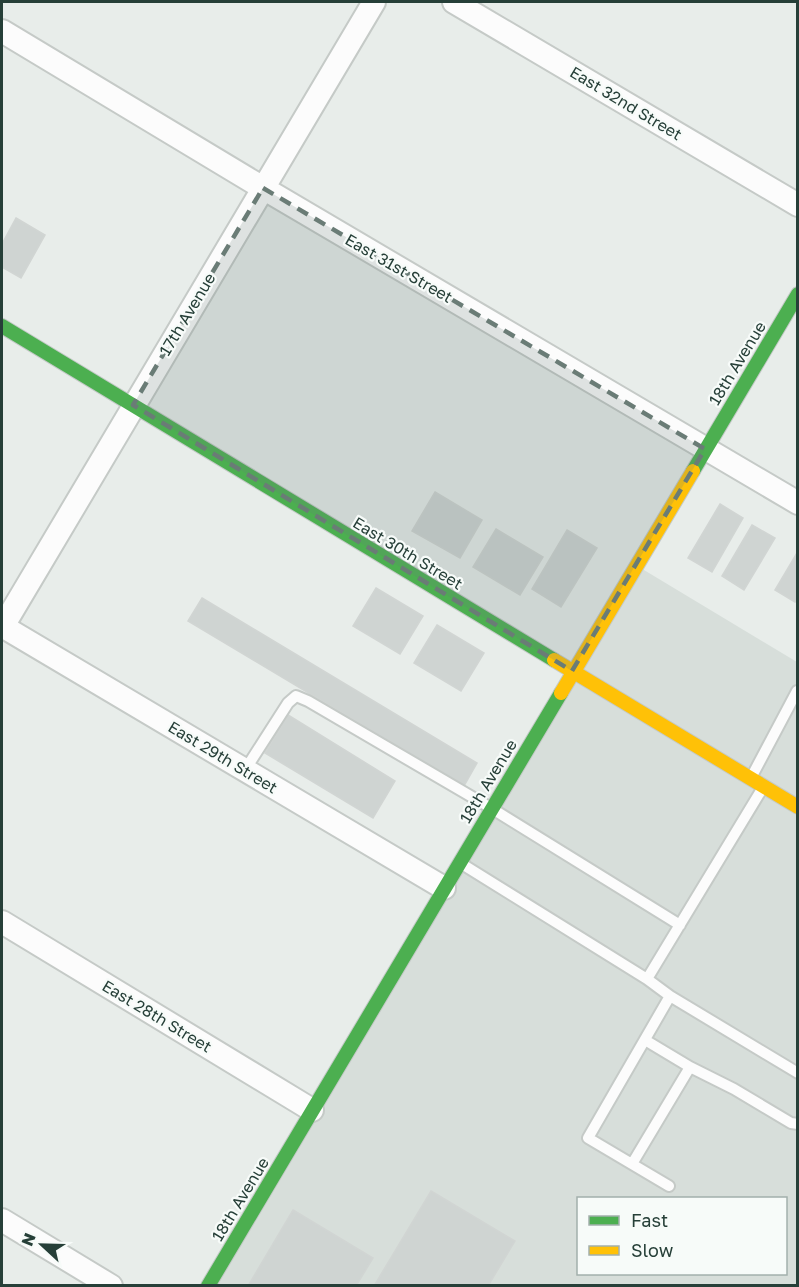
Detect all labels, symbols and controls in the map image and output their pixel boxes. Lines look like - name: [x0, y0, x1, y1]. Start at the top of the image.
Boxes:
- street label: East 32nd Street: [566, 62, 686, 144]
- street label: East 31st Street: [342, 229, 456, 307]
- street label: 17th Avenue: [154, 269, 220, 359]
- street label: 18th Avenue: [704, 317, 770, 409]
- street label: East 30th Street: [350, 512, 466, 594]
- street label: East 29th Street: [165, 716, 281, 798]
- street label: 18th Avenue: [455, 735, 521, 827]
- street label: East 28th Street: [99, 975, 215, 1057]
- street label: 18th Avenue: [207, 1153, 273, 1245]
- legend: [577, 1197, 787, 1275]
- text: Fast: [631, 1209, 668, 1231]
- north arrow: [12, 1215, 72, 1275]
- text: N: [17, 1230, 40, 1249]
- text: Slow: [631, 1239, 674, 1261]

